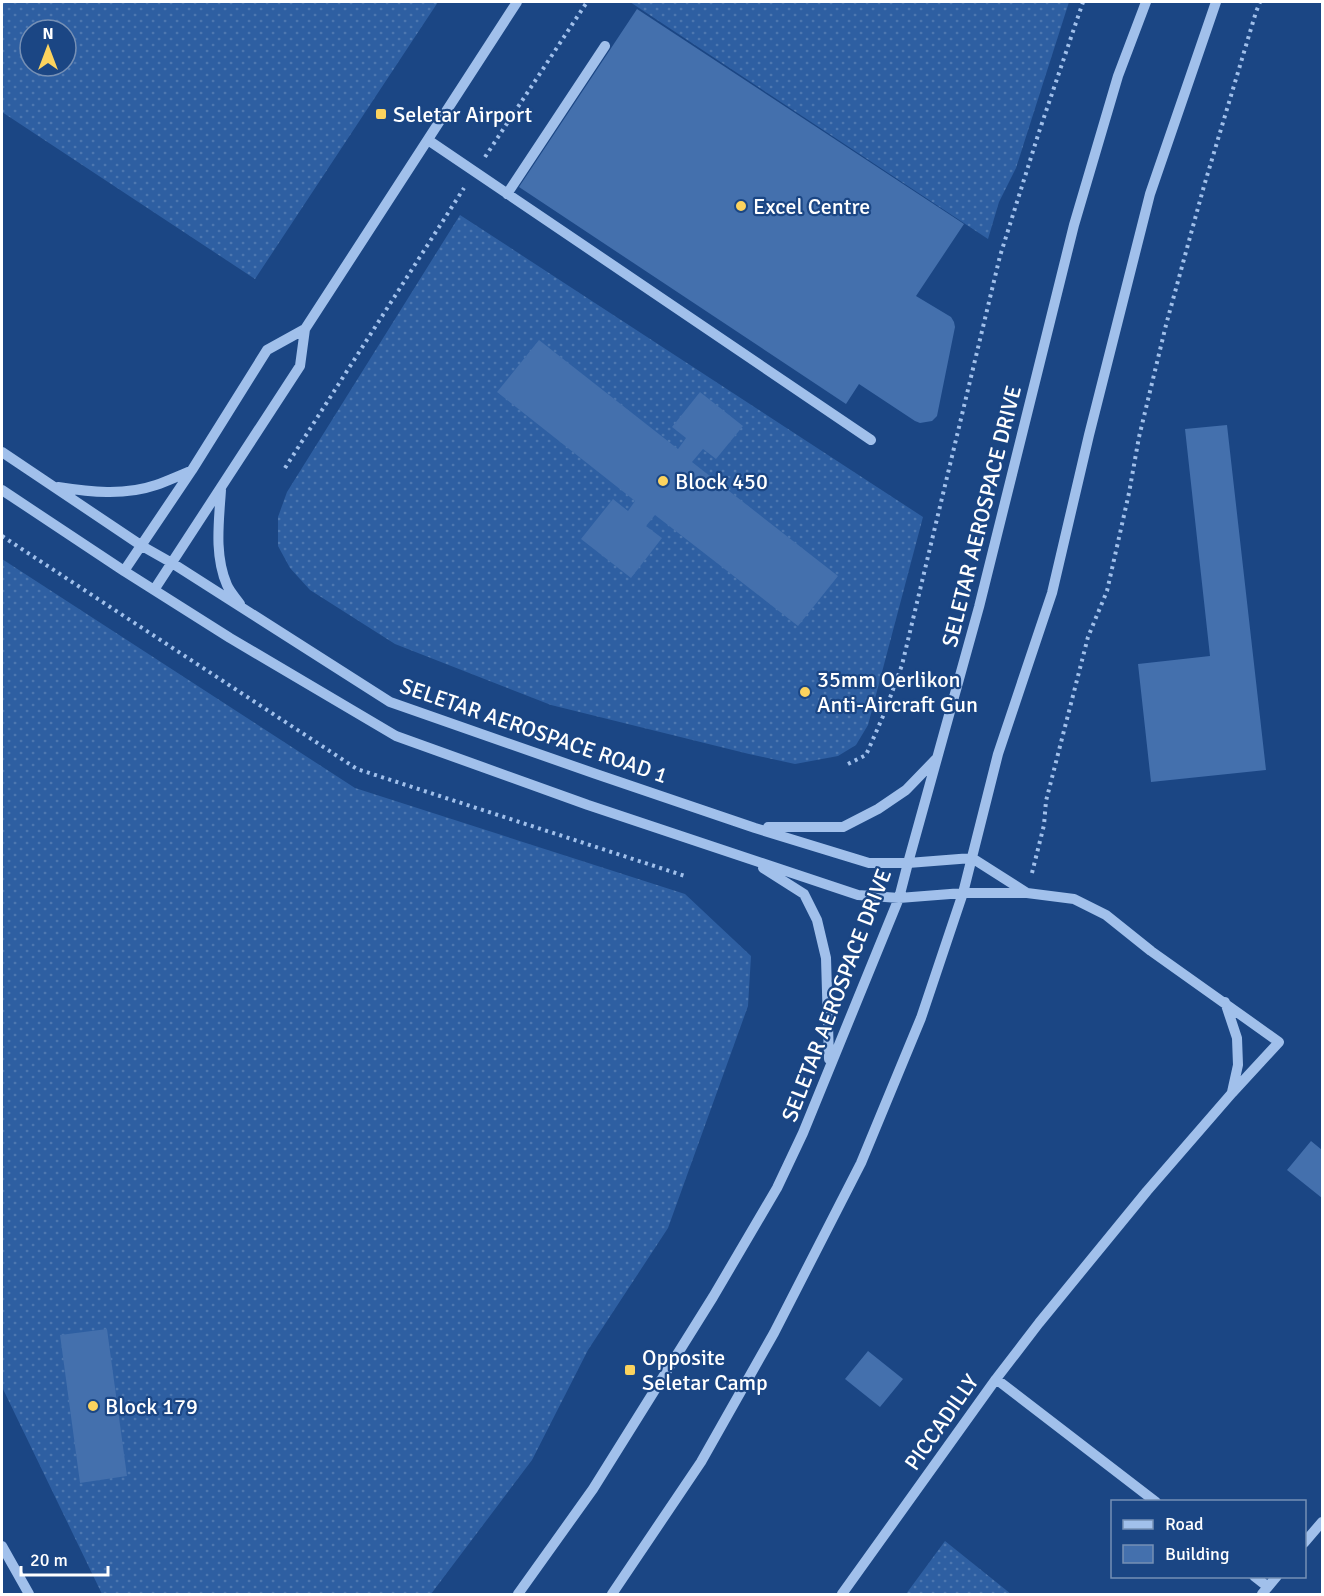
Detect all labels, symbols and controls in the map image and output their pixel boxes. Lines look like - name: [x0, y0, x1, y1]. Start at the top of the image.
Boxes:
- north arrow: [18, 18, 78, 78]
- text: N: [42, 24, 54, 44]
- place label: Seletar Airport: [393, 101, 532, 128]
- marker: Seletar Airport: [374, 107, 388, 121]
- place label: Excel Centre: [753, 193, 870, 220]
- marker: Excel Centre: [734, 199, 748, 213]
- street label: SELETAR AEROSPACE DRIVE: [936, 382, 1027, 650]
- place label: Block 450: [675, 468, 768, 495]
- marker: Block 450: [656, 474, 670, 488]
- place label: 35mm Oerlikon Anti-Aircraft Gun: [817, 666, 978, 718]
- street label: SELETAR AEROSPACE ROAD 1: [396, 672, 671, 789]
- marker: 35mm Oerlikon Anti-Aircraft Gun: [798, 685, 812, 699]
- street label: SELETAR AEROSPACE DRIVE: [776, 865, 897, 1125]
- place label: Opposite Seletar Camp: [642, 1344, 768, 1396]
- marker: Opposite Seletar Camp: [623, 1363, 637, 1377]
- street label: PICCADILLY: [898, 1369, 984, 1476]
- place label: Block 179: [105, 1393, 198, 1420]
- marker: Block 179: [86, 1399, 100, 1413]
- legend: [1111, 1500, 1306, 1578]
- text: Road: [1165, 1513, 1204, 1535]
- scale bar: [21, 1539, 108, 1577]
- text: Building: [1165, 1543, 1229, 1565]
- text: 20 m: [30, 1549, 68, 1571]

